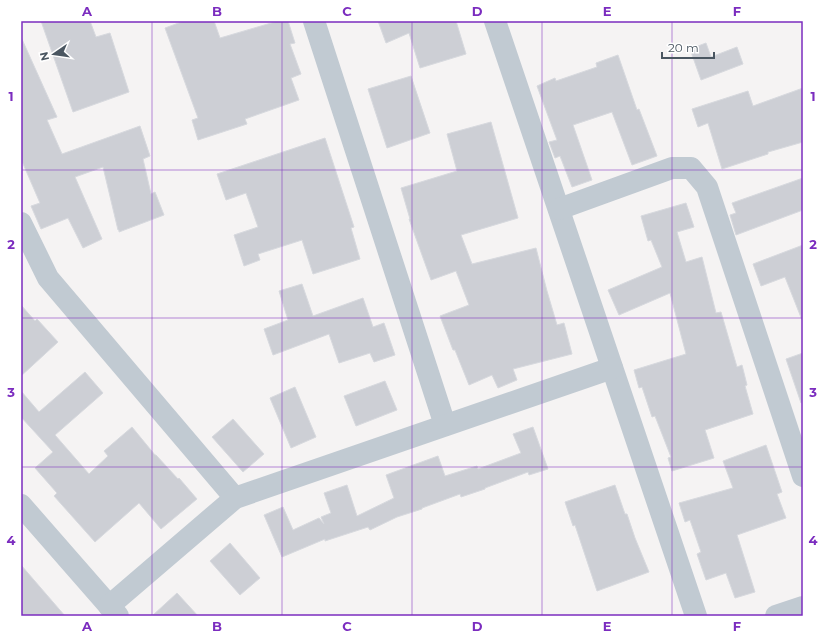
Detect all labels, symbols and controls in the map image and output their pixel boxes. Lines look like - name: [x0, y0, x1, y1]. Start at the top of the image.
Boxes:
- text: A: [81, 3, 93, 19]
- text: B: [212, 3, 222, 19]
- text: C: [342, 3, 352, 19]
- text: D: [472, 3, 483, 19]
- text: E: [603, 3, 612, 19]
- text: F: [733, 3, 741, 19]
- north arrow: [34, 34, 74, 74]
- scale bar: [662, 34, 714, 60]
- text: 20 m: [668, 40, 699, 55]
- text: N: [36, 50, 52, 62]
- text: 1: [8, 88, 14, 104]
- text: 1: [810, 88, 816, 104]
- text: 2: [7, 236, 15, 252]
- text: 2: [809, 236, 817, 252]
- text: 3: [6, 384, 15, 400]
- text: 3: [808, 384, 817, 400]
- text: 4: [7, 532, 16, 548]
- text: 4: [809, 532, 818, 548]
- text: A: [81, 618, 93, 634]
- text: B: [212, 618, 222, 634]
- text: C: [342, 618, 352, 634]
- text: D: [472, 618, 483, 634]
- text: E: [603, 618, 612, 634]
- text: F: [733, 618, 741, 634]

